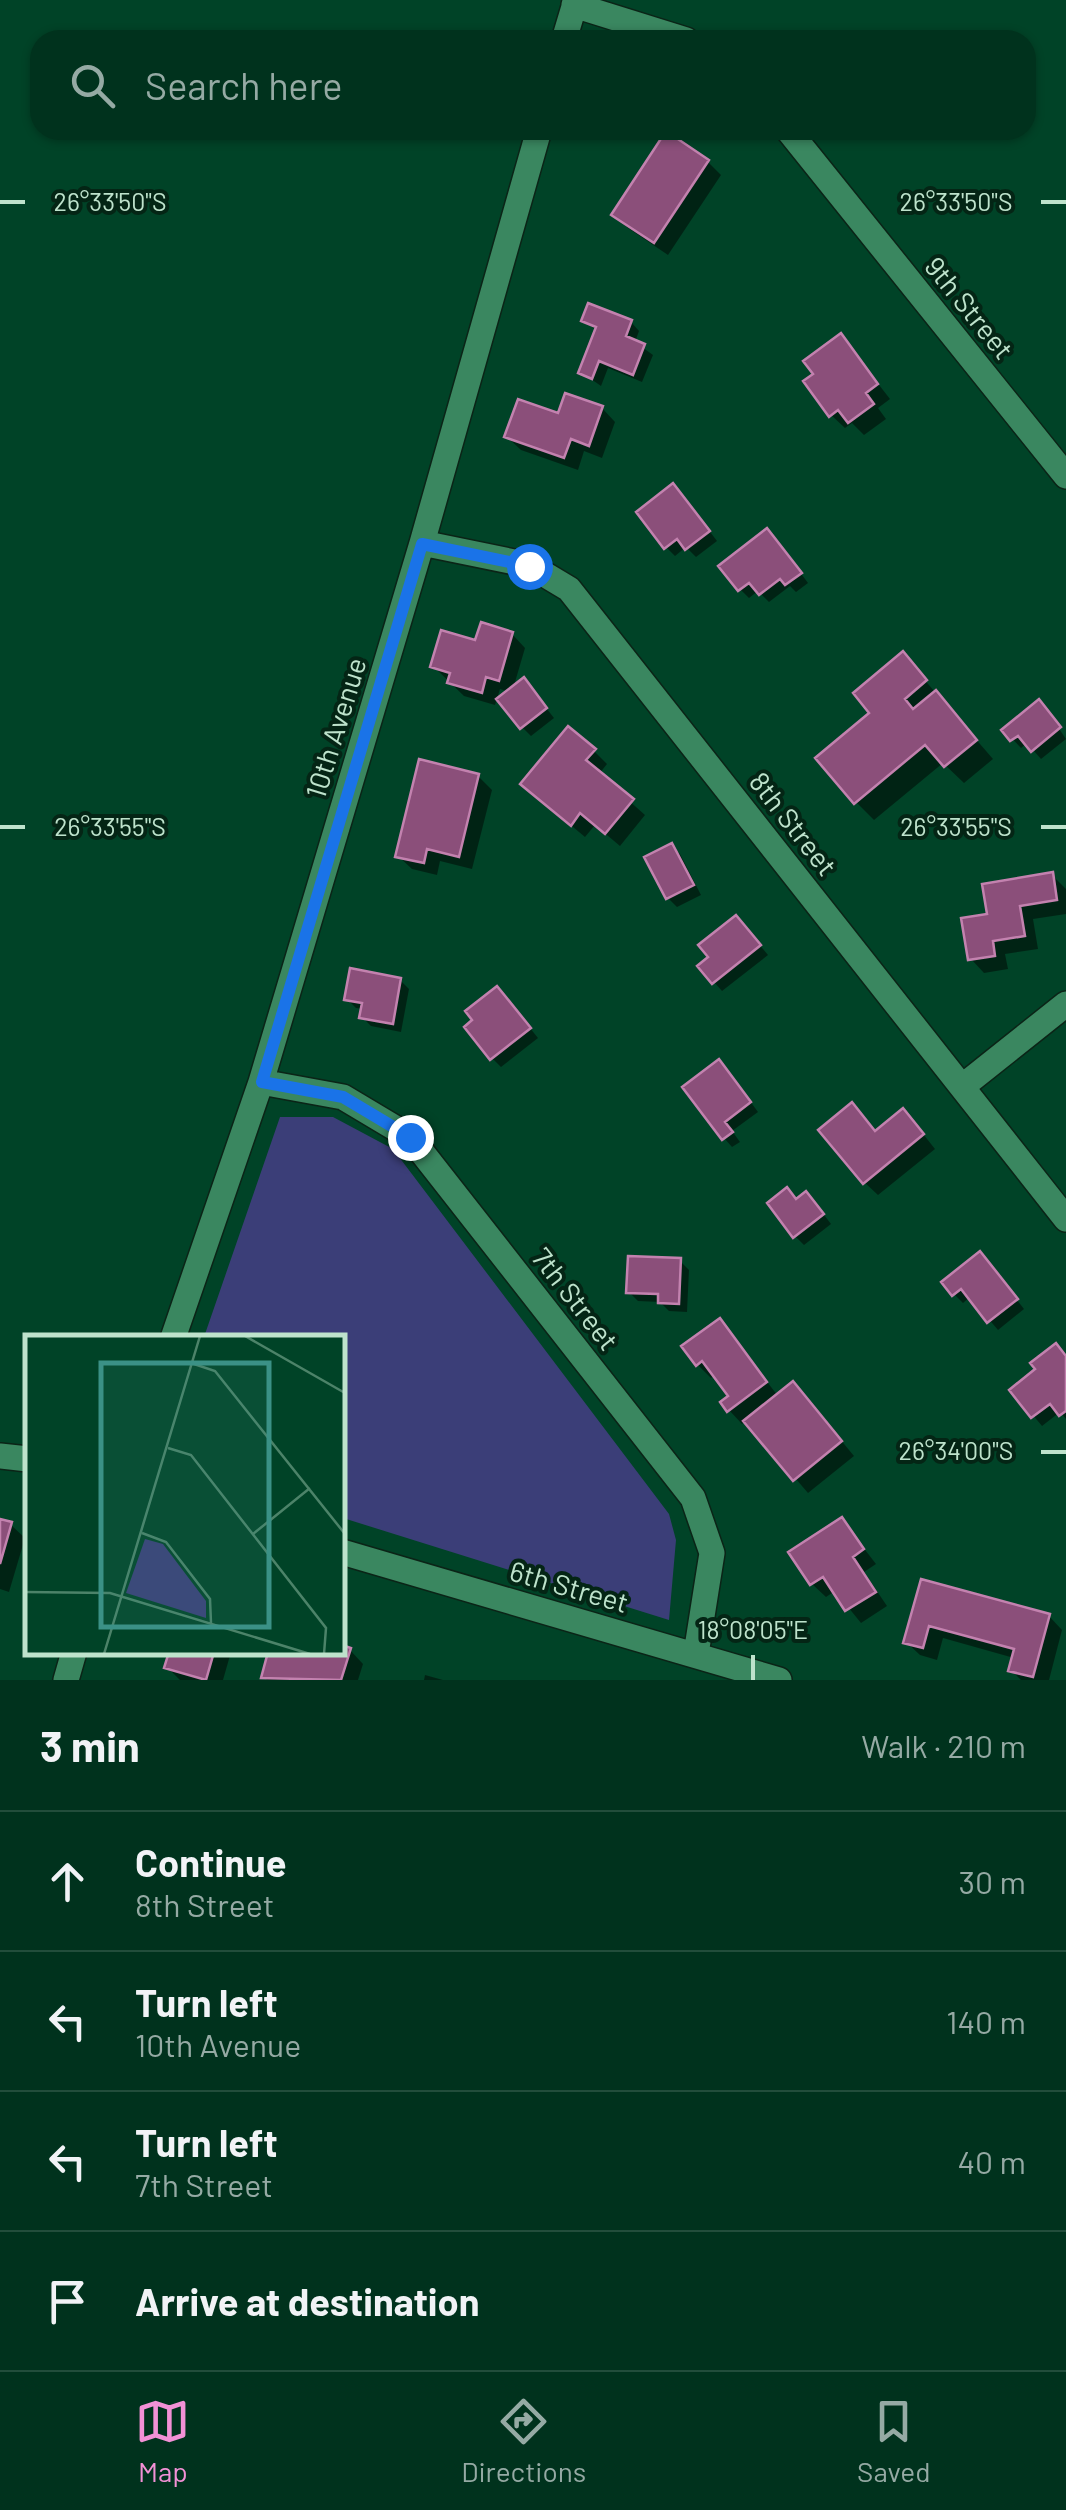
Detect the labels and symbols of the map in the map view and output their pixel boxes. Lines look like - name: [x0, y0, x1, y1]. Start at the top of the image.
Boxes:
- text: 26°33'50"S: [53, 186, 167, 216]
- text: 26°33'50"S: [899, 186, 1013, 216]
- street label: 9th Street: [918, 249, 1021, 365]
- route start: [507, 544, 553, 590]
- street label: 10th Avenue: [298, 653, 373, 802]
- street label: 8th Street: [743, 765, 845, 882]
- text: 26°33'55"S: [54, 811, 166, 841]
- text: 26°33'55"S: [900, 811, 1012, 841]
- route end: [388, 1115, 434, 1161]
- street label: 7th Street: [525, 1240, 626, 1356]
- inset map: [25, 1335, 345, 1655]
- text: 26°34'00"S: [899, 1435, 1013, 1465]
- street label: 6th Street: [506, 1553, 632, 1619]
- text: 18°08'05"E: [698, 1614, 808, 1644]

